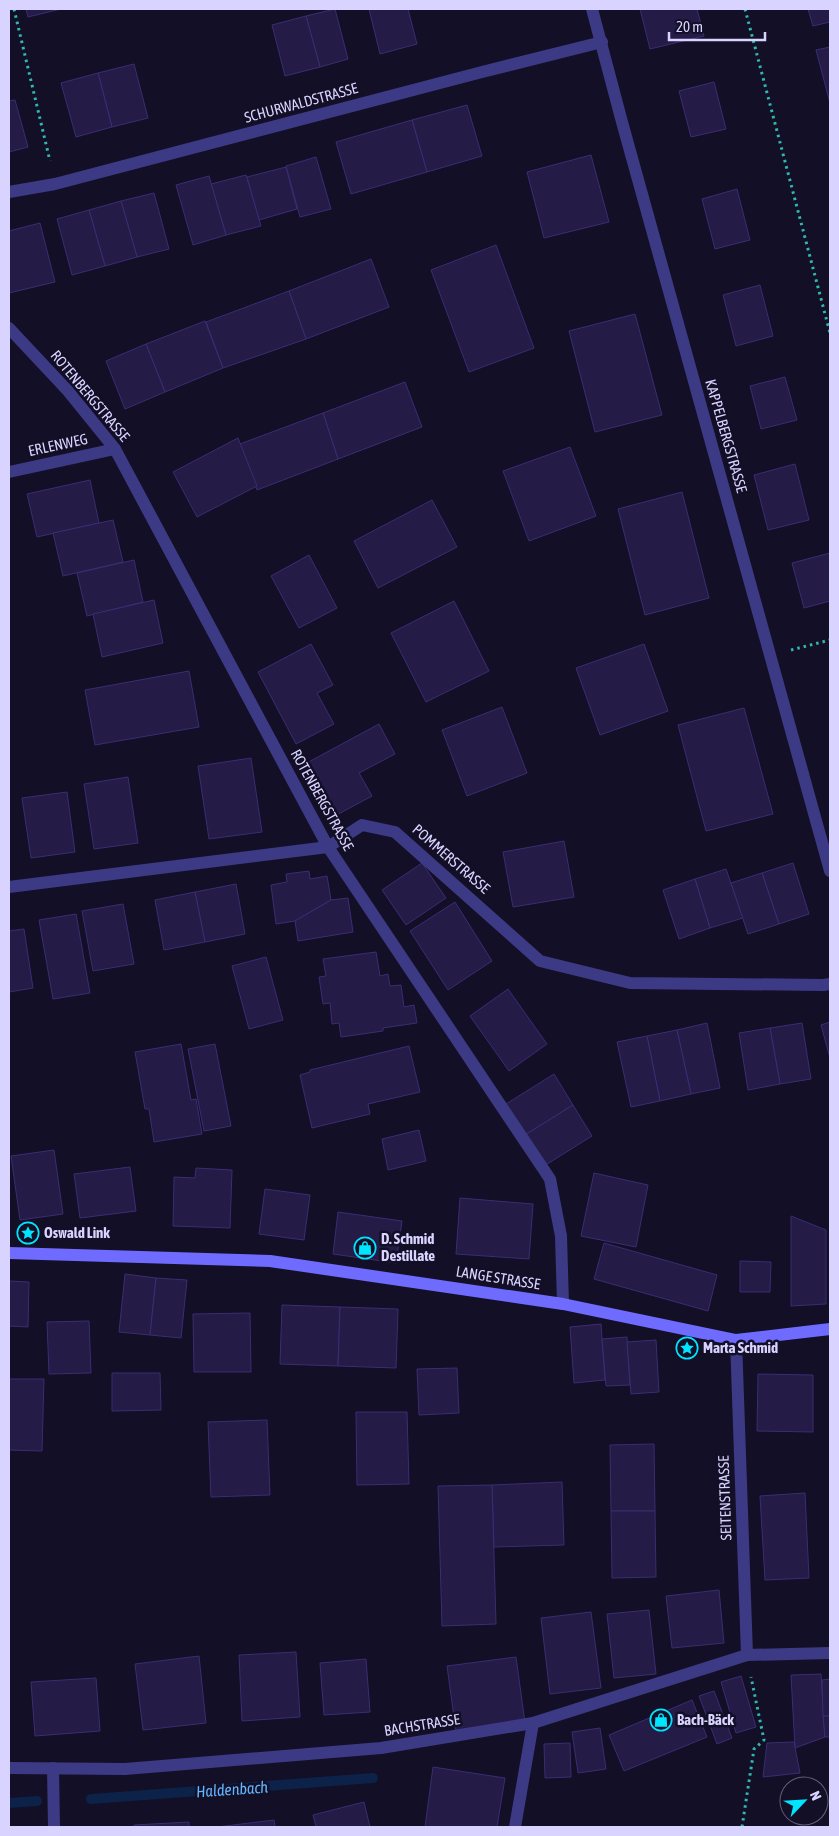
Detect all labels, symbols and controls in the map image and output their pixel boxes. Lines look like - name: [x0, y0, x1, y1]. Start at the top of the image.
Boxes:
- scale bar: [669, 10, 765, 42]
- text: 20 m: [676, 18, 703, 35]
- street label: SCHURWALDSTRASSE: [242, 79, 360, 126]
- street label: ROTENBERGSTRASSE: [47, 347, 134, 445]
- street label: KAPPELBERGSTRASSE: [702, 377, 751, 495]
- street label: ERLENWEG: [27, 430, 89, 459]
- street label: ROTENBERGSTRASSE: [288, 746, 358, 854]
- street label: POMMERSTRASSE: [409, 820, 494, 897]
- place icon: Oswald Link: [16, 1221, 40, 1245]
- place label: Oswald Link: [44, 1224, 110, 1241]
- place label: D. Schmid Destillate: [381, 1230, 435, 1264]
- shop icon: D. Schmid Destillate: [353, 1236, 377, 1260]
- street label: LANGE STRASSE: [455, 1262, 542, 1293]
- place icon: Marta Schmid: [675, 1336, 699, 1360]
- place label: Marta Schmid: [703, 1339, 778, 1356]
- street label: SEITENSTRASSE: [715, 1455, 734, 1541]
- shop icon: Bach-Bäck: [649, 1708, 673, 1732]
- street label: BACHSTRASSE: [383, 1710, 462, 1739]
- place label: Bach-Bäck: [677, 1711, 734, 1728]
- north arrow: [779, 1776, 829, 1826]
- water label: Haldenbach: [195, 1777, 269, 1800]
- text: N: [807, 1788, 825, 1803]

